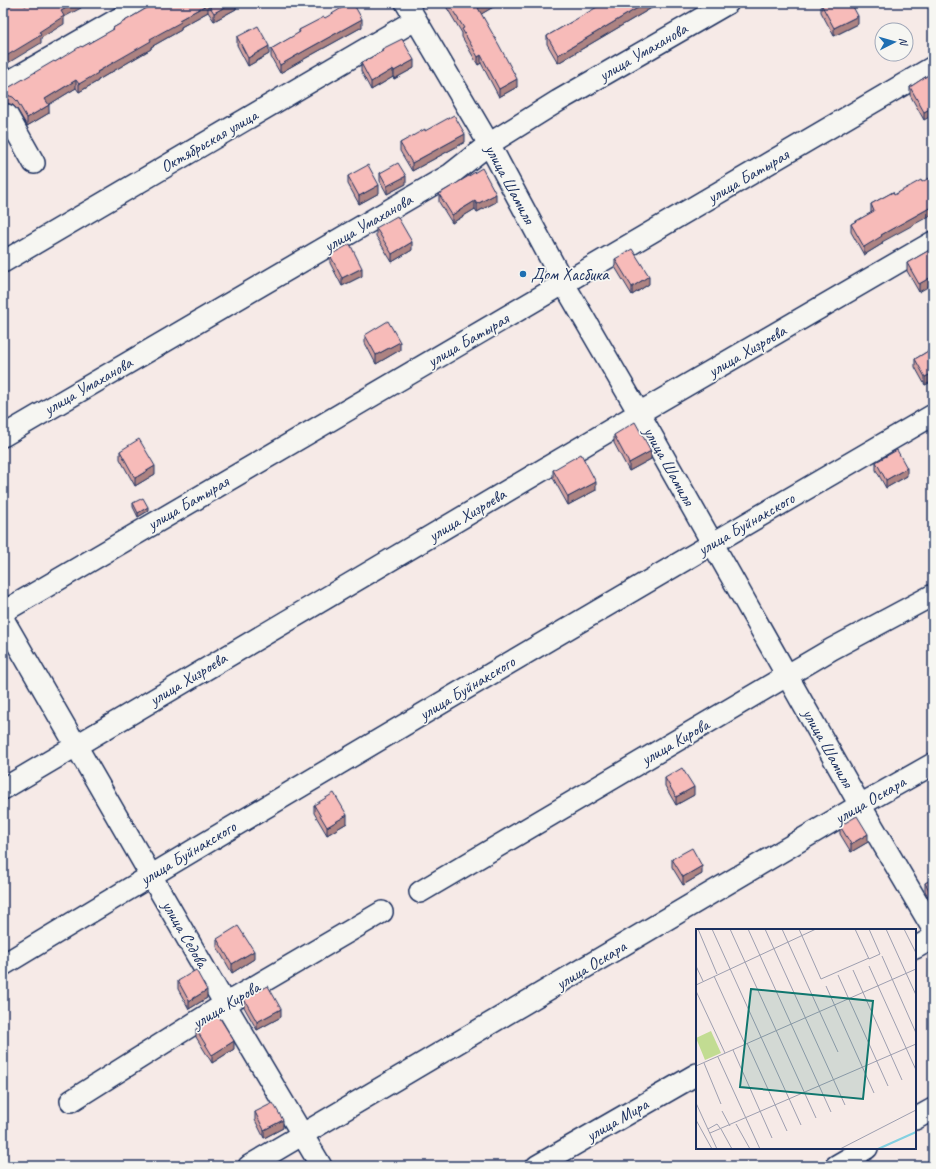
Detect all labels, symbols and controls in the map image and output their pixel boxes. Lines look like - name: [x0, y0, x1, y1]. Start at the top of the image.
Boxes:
- street label: улица Умаханова: [594, 18, 692, 86]
- north arrow: [874, 22, 914, 62]
- text: N: [897, 37, 911, 47]
- street label: Октябрьская улица: [157, 104, 263, 177]
- street label: улица Шамиля: [480, 140, 540, 228]
- street label: улица Батырая: [703, 143, 794, 208]
- street label: улица Умаханова: [319, 189, 417, 257]
- place label: Дом Хасбика: [531, 264, 610, 285]
- marker: Дом Хасбика: [518, 269, 528, 279]
- street label: улица Батырая: [423, 307, 514, 372]
- street label: улица Хизроева: [703, 319, 791, 382]
- street label: улица Умаханова: [39, 352, 137, 420]
- street label: улица Шамиля: [638, 422, 700, 510]
- street label: улица Батырая: [143, 470, 234, 535]
- street label: улица Хизроева: [424, 483, 511, 547]
- street label: улица Буйнакского: [693, 487, 799, 561]
- street label: улица Хизроева: [145, 647, 232, 711]
- street label: улица Буйнакского: [414, 651, 520, 725]
- street label: улица Шамиля: [797, 704, 859, 792]
- street label: улица Кирова: [636, 713, 714, 770]
- street label: улица Оскара: [830, 771, 910, 829]
- street label: улица Буйнакского: [135, 816, 241, 890]
- street label: улица Седова: [157, 896, 214, 973]
- inset map: [696, 929, 916, 1149]
- street label: улица Оскара: [551, 935, 631, 995]
- street label: улица Кирова: [188, 976, 265, 1034]
- street label: улица Мира: [581, 1093, 653, 1147]

